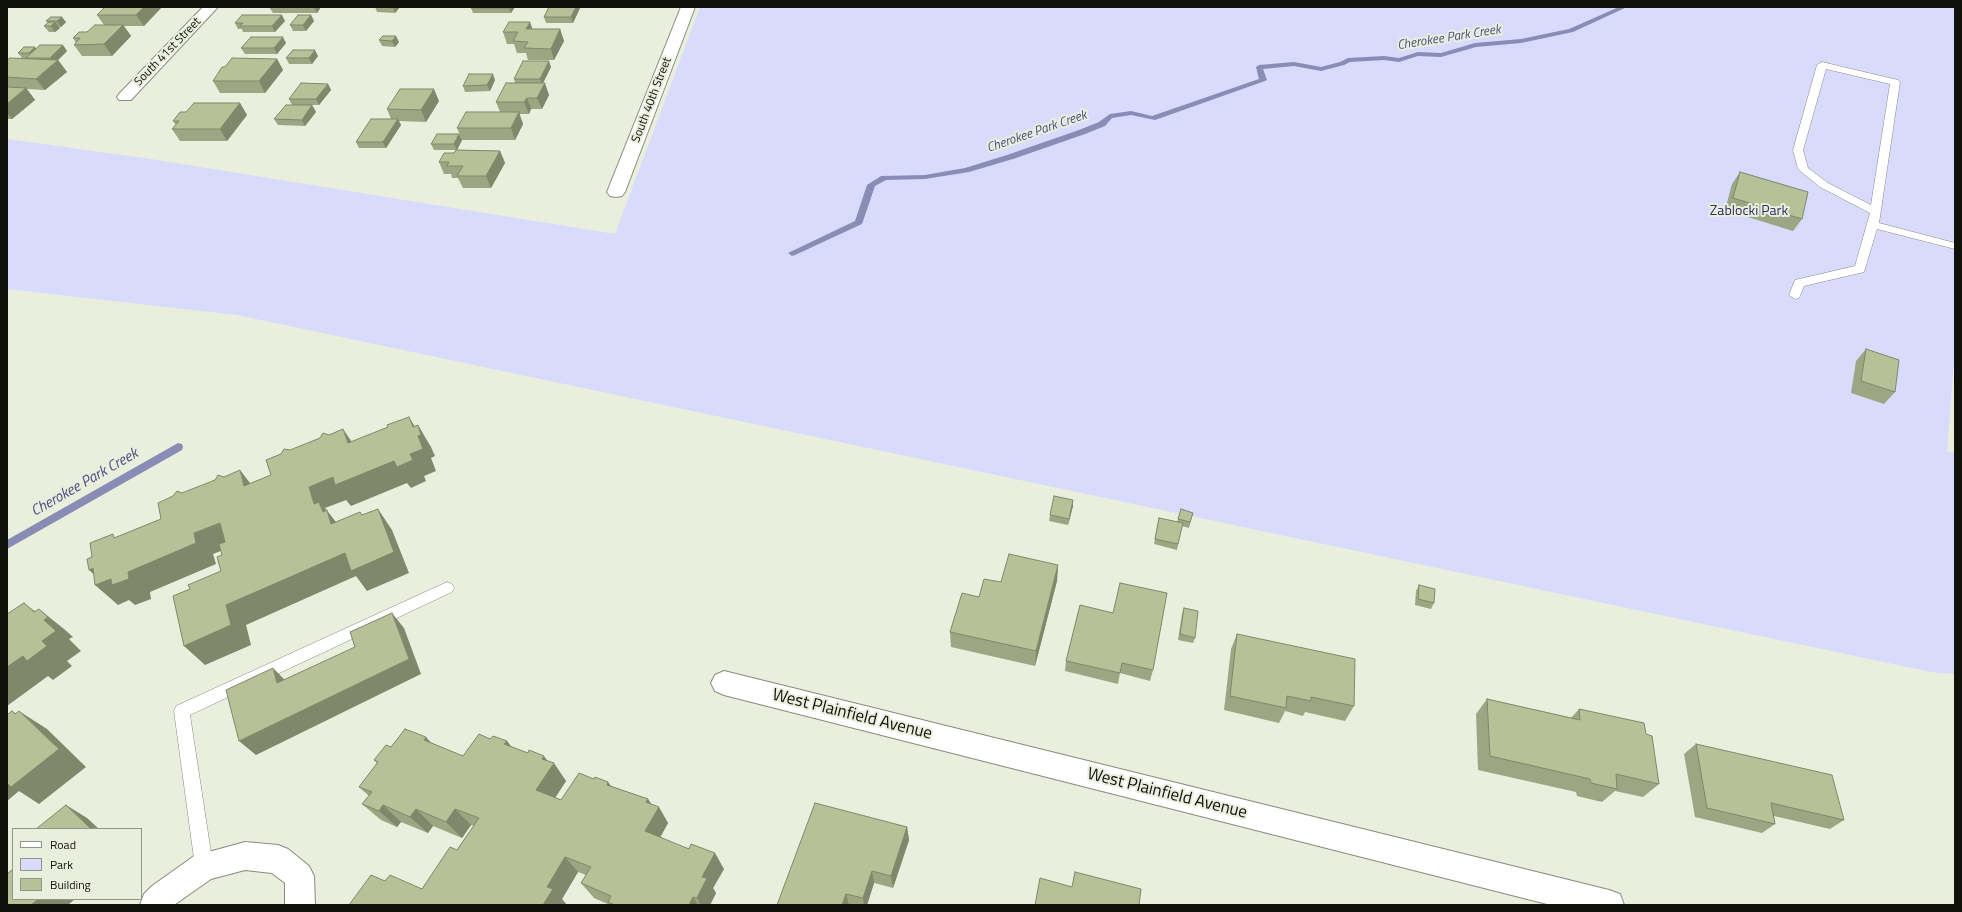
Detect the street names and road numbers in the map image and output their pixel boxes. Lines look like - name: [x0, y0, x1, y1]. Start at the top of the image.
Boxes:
- street label: South 41st Street: [132, 15, 204, 89]
- street label: South 40th Street: [629, 55, 675, 145]
- street label: West Plainfield Avenue: [770, 685, 934, 745]
- street label: West Plainfield Avenue: [1085, 764, 1249, 824]

